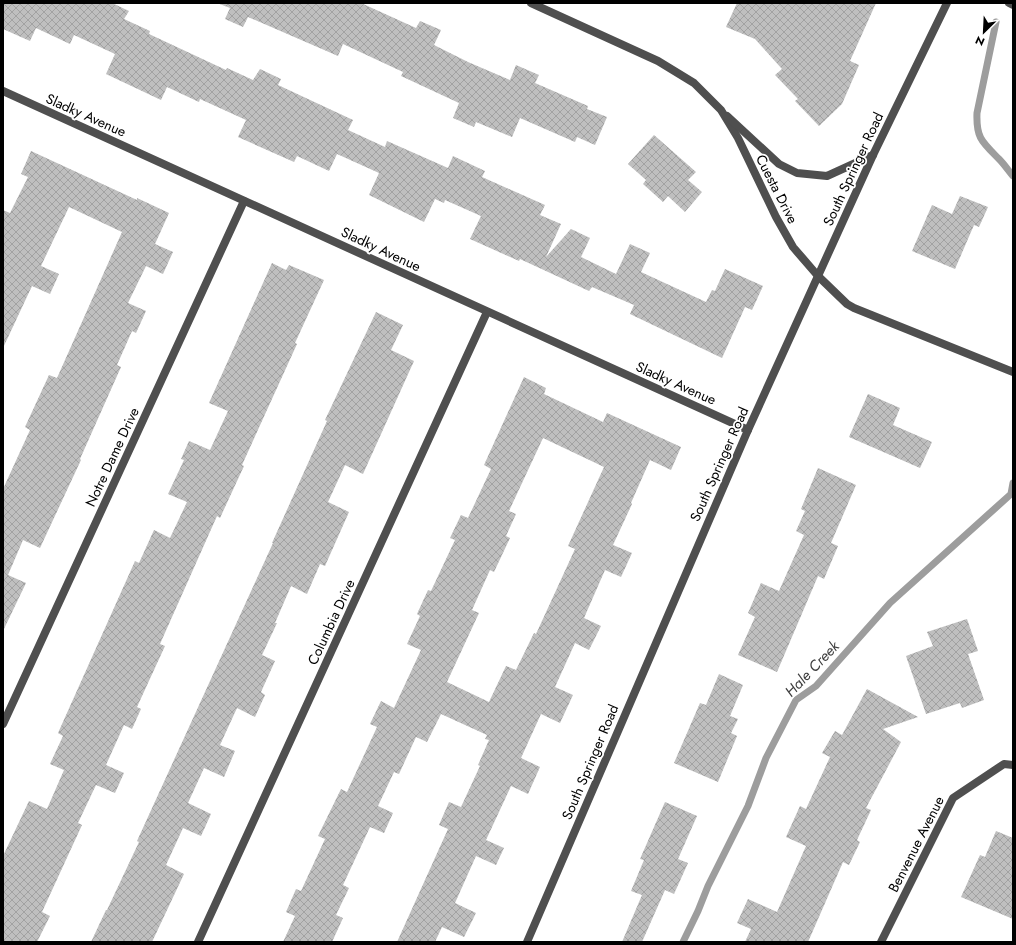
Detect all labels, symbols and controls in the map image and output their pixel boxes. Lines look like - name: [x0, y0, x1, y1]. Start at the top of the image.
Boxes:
- north arrow: [964, 12, 1004, 52]
- text: N: [973, 32, 987, 50]
- street label: Sladky Avenue: [43, 88, 129, 142]
- street label: South Springer Road: [818, 109, 888, 229]
- street label: Cuesta Drive: [751, 151, 803, 227]
- street label: Sladky Avenue: [338, 222, 424, 276]
- street label: Sladky Avenue: [633, 356, 719, 410]
- street label: Notre Dame Drive: [80, 404, 144, 510]
- street label: South Springer Road: [685, 404, 753, 524]
- street label: Columbia Drive: [302, 576, 360, 668]
- water label: Hale Creek: [780, 636, 845, 702]
- street label: South Springer Road: [557, 701, 623, 823]
- street label: Benvenue Avenue: [883, 793, 949, 895]

